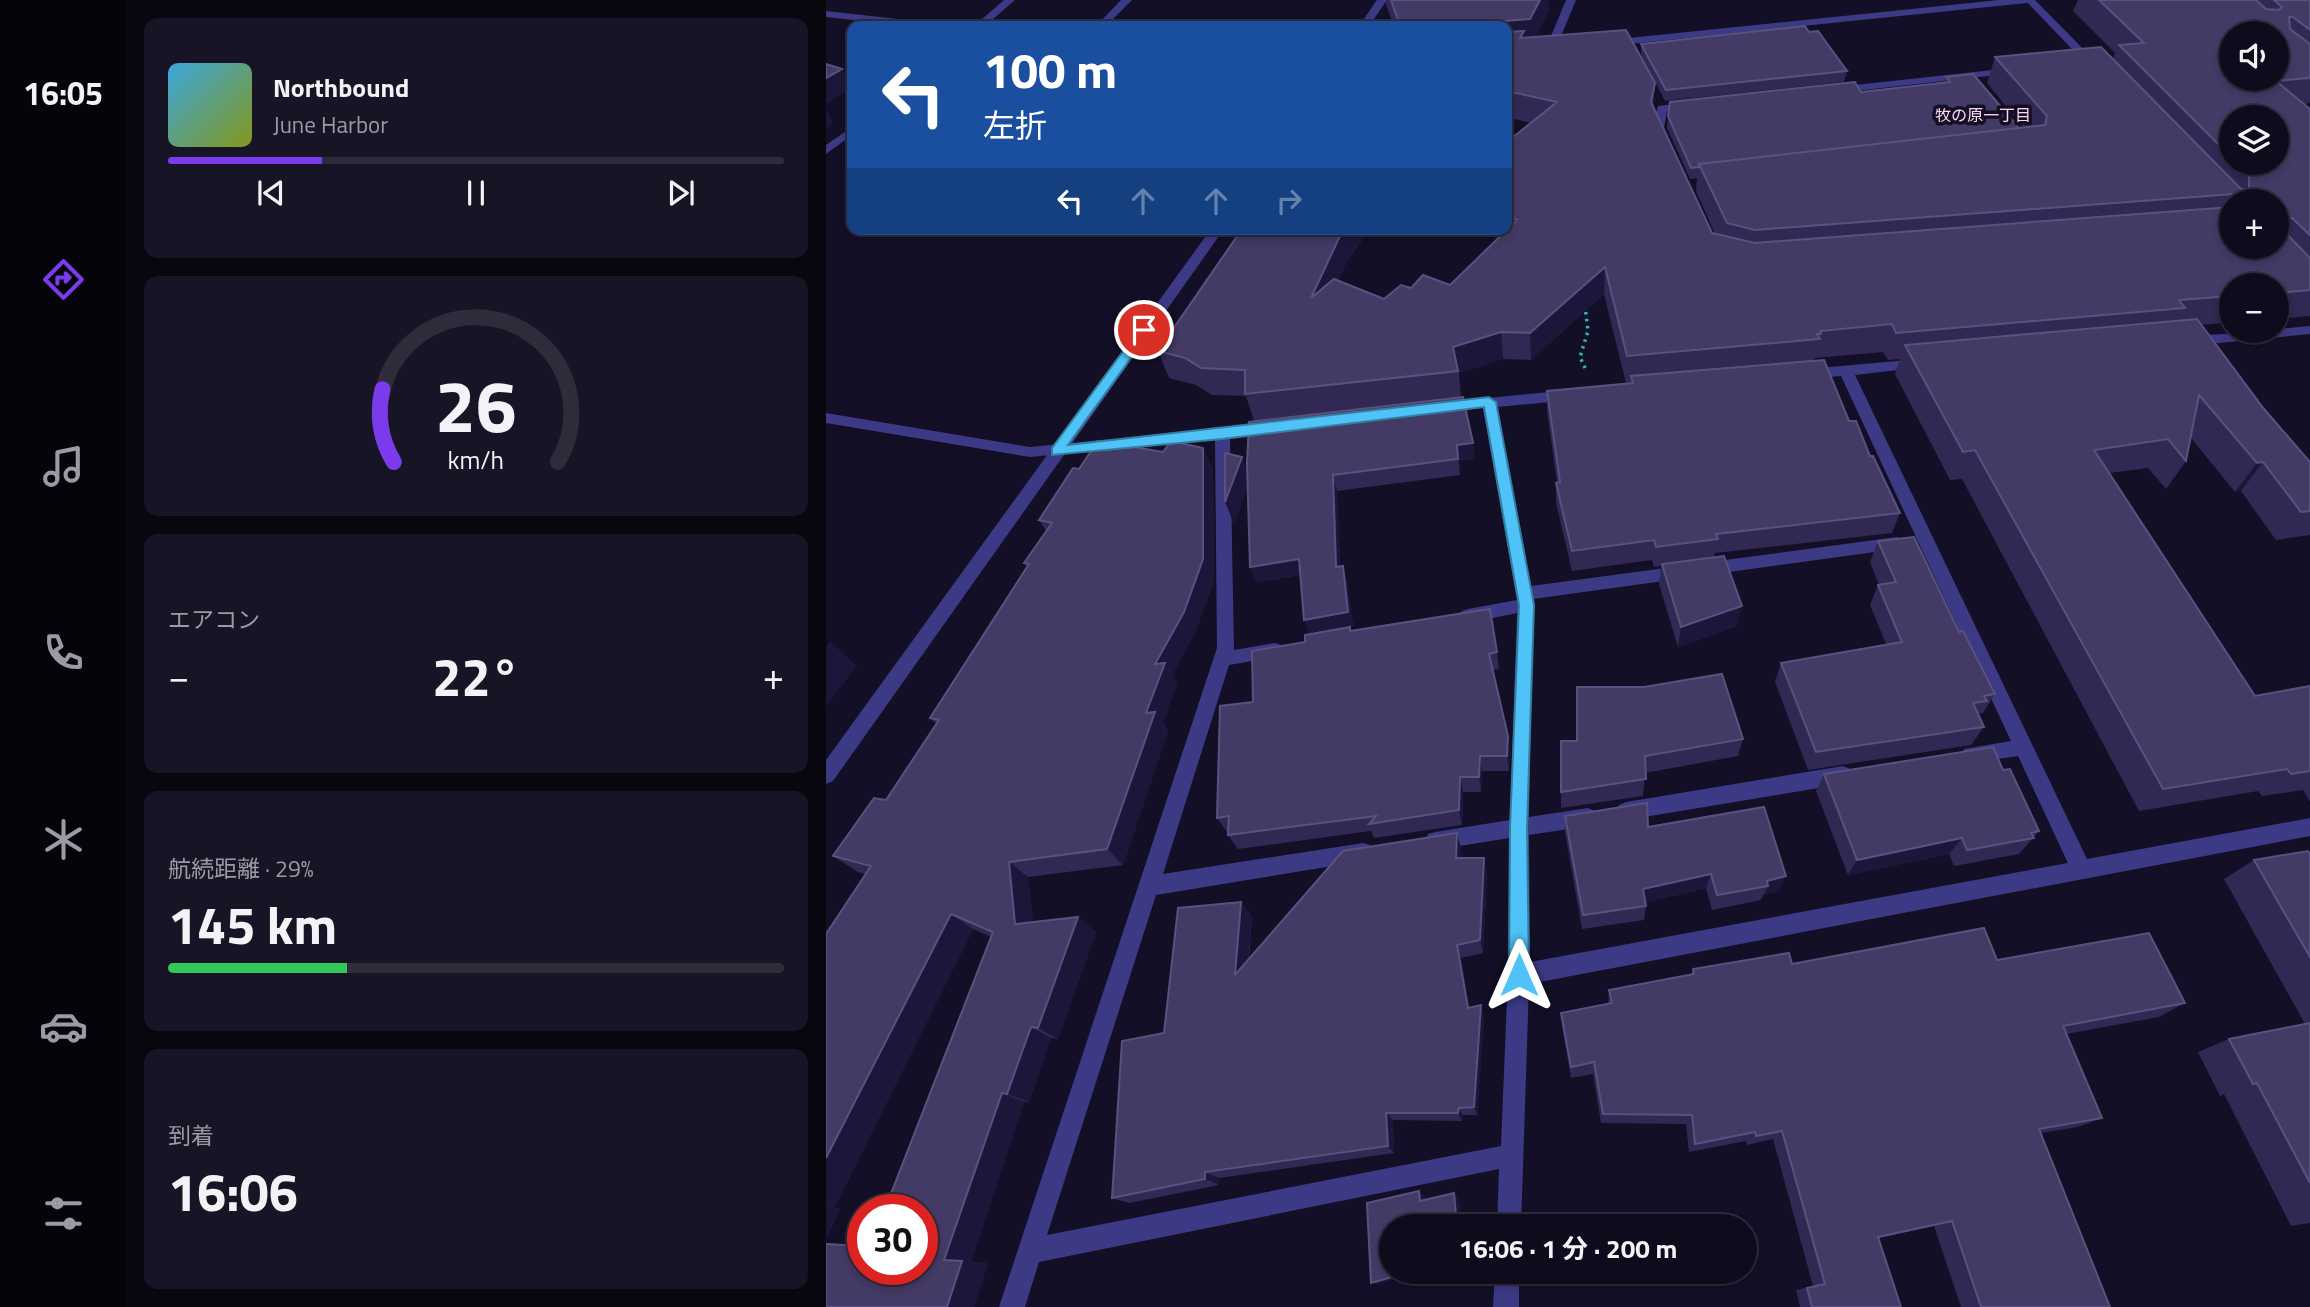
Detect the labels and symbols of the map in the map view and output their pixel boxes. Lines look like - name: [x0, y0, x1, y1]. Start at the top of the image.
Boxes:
- district label: 牧の原一丁目: [1935, 103, 2031, 127]
- pin: [1114, 300, 1174, 360]
- position arrow: [1482, 938, 1556, 1012]
- speed limit sign: 30: [847, 1194, 938, 1285]

